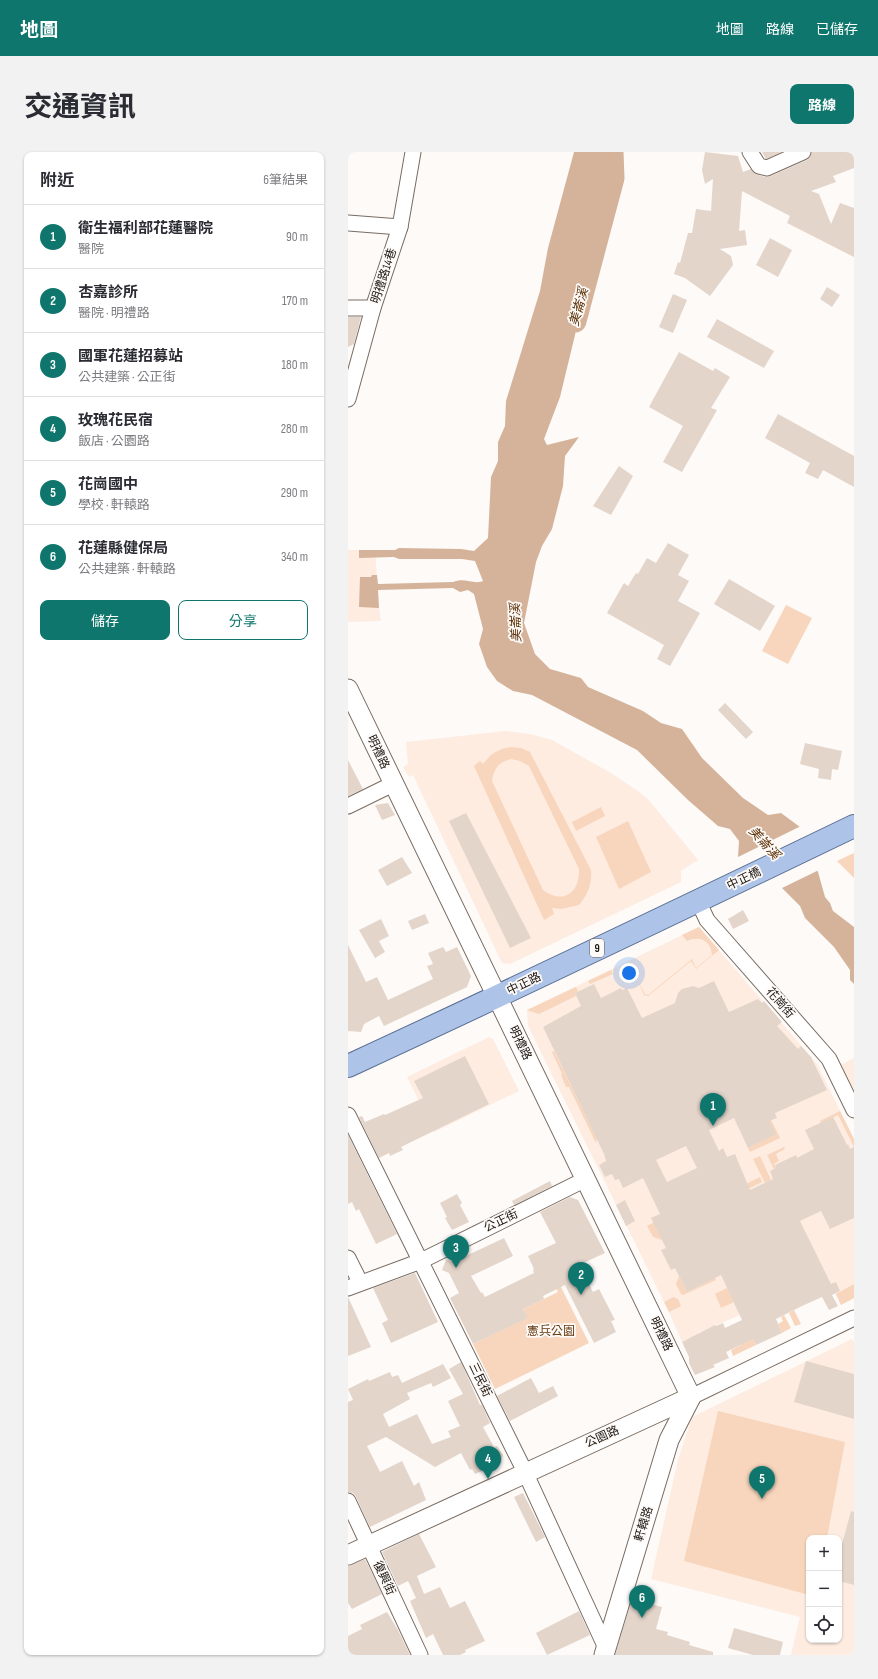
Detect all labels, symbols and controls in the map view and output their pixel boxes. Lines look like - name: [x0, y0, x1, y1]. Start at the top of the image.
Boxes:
- text: 地圖: [20, 19, 58, 42]
- text: 地圖: [716, 21, 744, 38]
- text: 路線: [766, 21, 794, 38]
- text: 已儲存: [816, 21, 858, 38]
- button: 路線: [790, 84, 854, 124]
- text: 交通資訊: [24, 91, 136, 124]
- text: 附近: [40, 171, 74, 191]
- text: 6筆結果: [263, 172, 308, 188]
- text: 衛生福利部花蓮醫院: [78, 219, 213, 238]
- text: 1: [50, 229, 56, 245]
- text: 90 m: [286, 229, 308, 245]
- text: 醫院: [78, 241, 104, 257]
- street label: 明禮路14巷: [368, 246, 400, 306]
- text: 杏嘉診所: [78, 283, 138, 302]
- water label: 美崙溪: [566, 284, 592, 328]
- text: 2: [50, 293, 56, 309]
- text: 170 m: [282, 293, 308, 309]
- text: 醫院 · 明禮路: [78, 305, 150, 321]
- text: 國軍花蓮招募站: [78, 347, 183, 366]
- text: 3: [50, 357, 56, 373]
- text: 180 m: [282, 357, 308, 373]
- text: 公共建築 · 公正街: [78, 369, 176, 385]
- text: 玫瑰花民宿: [78, 411, 153, 430]
- text: 4: [50, 421, 56, 437]
- text: 280 m: [281, 421, 308, 437]
- text: 飯店 · 公園路: [78, 433, 150, 449]
- text: 花崗國中: [78, 475, 138, 494]
- text: 5: [50, 485, 56, 501]
- text: 290 m: [281, 485, 308, 501]
- text: 學校 · 軒轅路: [78, 497, 150, 513]
- text: 花蓮縣健保局: [78, 539, 168, 558]
- text: 6: [50, 549, 56, 565]
- text: 340 m: [281, 549, 308, 565]
- text: 公共建築 · 軒轅路: [78, 561, 176, 577]
- button: 儲存: [40, 600, 170, 640]
- button: 分享: [178, 600, 308, 640]
- water label: 美崙溪: [507, 601, 525, 643]
- street label: 明禮路: [364, 733, 392, 771]
- water label: 美崙溪: [745, 823, 784, 864]
- street label: 中正橋: [725, 864, 763, 894]
- road number: 9: [590, 939, 604, 957]
- your location: [619, 963, 639, 983]
- street label: 中正路: [505, 969, 543, 999]
- street label: 花崗街: [763, 984, 797, 1022]
- street label: 明禮路: [505, 1024, 535, 1062]
- pin: 1: [700, 1093, 726, 1126]
- street label: 公正街: [482, 1206, 520, 1236]
- pin: 3: [443, 1235, 469, 1268]
- pin: 2: [568, 1262, 594, 1295]
- street label: 明禮路: [646, 1315, 676, 1353]
- park label: 憲兵公園: [527, 1324, 575, 1339]
- street label: 三民街: [465, 1361, 495, 1399]
- street label: 公園路: [582, 1423, 622, 1451]
- pin: 4: [475, 1446, 501, 1479]
- pin: 5: [749, 1466, 775, 1499]
- street label: 軒轅路: [632, 1505, 656, 1543]
- map controls: [806, 1535, 842, 1643]
- button: +: [806, 1535, 842, 1571]
- street label: 復興街: [370, 1559, 398, 1597]
- button: −: [806, 1571, 842, 1607]
- pin: 6: [629, 1585, 655, 1618]
- button: locate: [806, 1607, 842, 1643]

